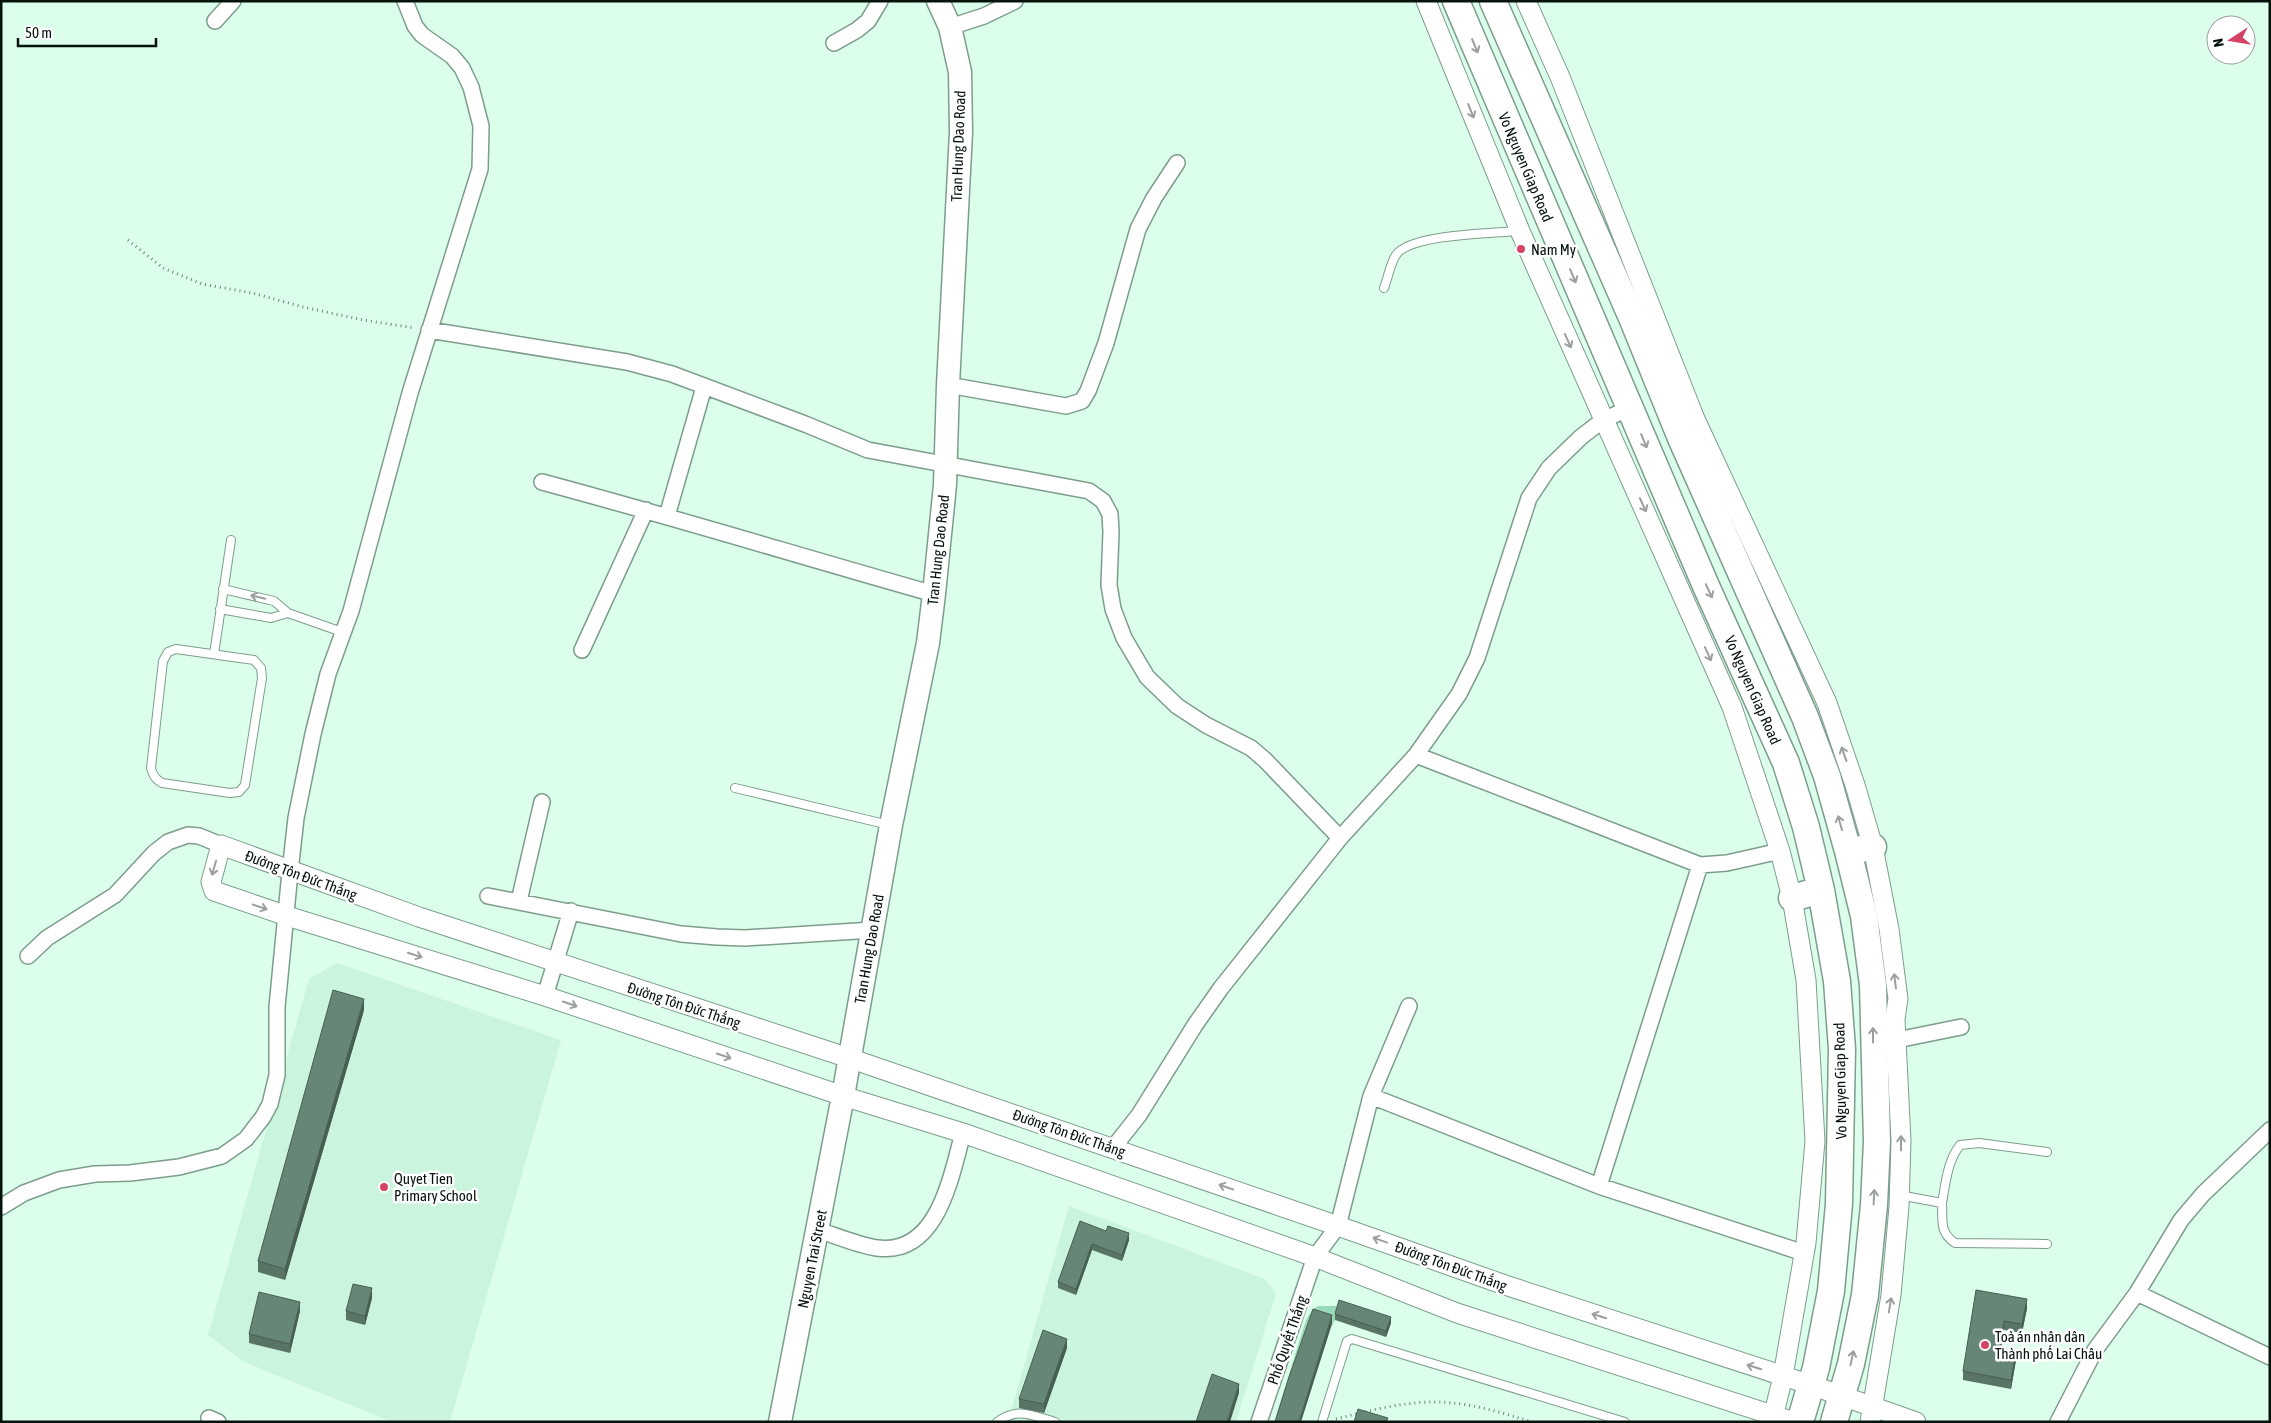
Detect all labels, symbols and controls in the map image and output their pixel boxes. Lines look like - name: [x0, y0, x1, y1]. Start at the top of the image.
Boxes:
- scale bar: [18, 15, 155, 47]
- north arrow: [2206, 15, 2256, 65]
- text: 50 m: [25, 24, 52, 41]
- text: N: [2210, 37, 2227, 48]
- one-way arrow: [1470, 38, 1480, 53]
- street label: Tran Hung Dao Road: [948, 90, 968, 202]
- one-way arrow: [1467, 103, 1476, 118]
- street label: Vo Nguyen Giap Road: [1495, 110, 1557, 224]
- place label: Nam My: [1531, 241, 1576, 258]
- marker: Nam My: [1515, 243, 1527, 255]
- one-way arrow: [1568, 268, 1578, 283]
- one-way arrow: [1564, 333, 1574, 348]
- one-way arrow: [1640, 433, 1650, 448]
- street label: Tran Hung Dao Road: [924, 494, 952, 606]
- one-way arrow: [1638, 497, 1648, 512]
- one-way arrow: [1704, 583, 1714, 598]
- one-way arrow: [250, 592, 266, 601]
- street label: Vo Nguyen Giap Road: [1721, 633, 1785, 747]
- one-way arrow: [1704, 646, 1714, 661]
- one-way arrow: [1839, 747, 1849, 763]
- one-way arrow: [1835, 816, 1845, 832]
- street label: Đường Tôn Đức Thắng: [243, 847, 360, 903]
- one-way arrow: [209, 860, 219, 876]
- street label: Tran Hung Dao Road: [851, 893, 887, 1005]
- one-way arrow: [252, 903, 267, 912]
- one-way arrow: [407, 950, 423, 960]
- one-way arrow: [1890, 973, 1900, 989]
- street label: Đường Tôn Đức Thắng: [625, 979, 743, 1031]
- one-way arrow: [562, 1000, 578, 1009]
- street label: Vo Nguyen Giap Road: [1830, 1022, 1850, 1140]
- one-way arrow: [1868, 1027, 1878, 1044]
- one-way arrow: [716, 1052, 732, 1061]
- street label: Đường Tôn Đức Thắng: [1010, 1106, 1128, 1160]
- one-way arrow: [1896, 1135, 1906, 1151]
- place label: Quyet Tien Primary School: [394, 1170, 477, 1204]
- marker: Quyet Tien Primary School: [378, 1181, 390, 1193]
- one-way arrow: [1219, 1182, 1234, 1191]
- one-way arrow: [1870, 1189, 1879, 1205]
- street label: Nguyen Trai Street: [794, 1208, 830, 1310]
- one-way arrow: [1372, 1235, 1388, 1244]
- street label: Đường Tôn Đức Thắng: [1393, 1238, 1510, 1294]
- street label: Phố Quyết Thắng: [1264, 1293, 1310, 1387]
- one-way arrow: [1885, 1297, 1895, 1313]
- one-way arrow: [1592, 1311, 1608, 1320]
- place label: Toà án nhân dân Thành phố Lai Châu: [1995, 1328, 2102, 1362]
- marker: Toà án nhân dân Thành phố Lai Châu: [1979, 1339, 1991, 1351]
- one-way arrow: [1848, 1350, 1857, 1366]
- one-way arrow: [1746, 1362, 1762, 1371]

